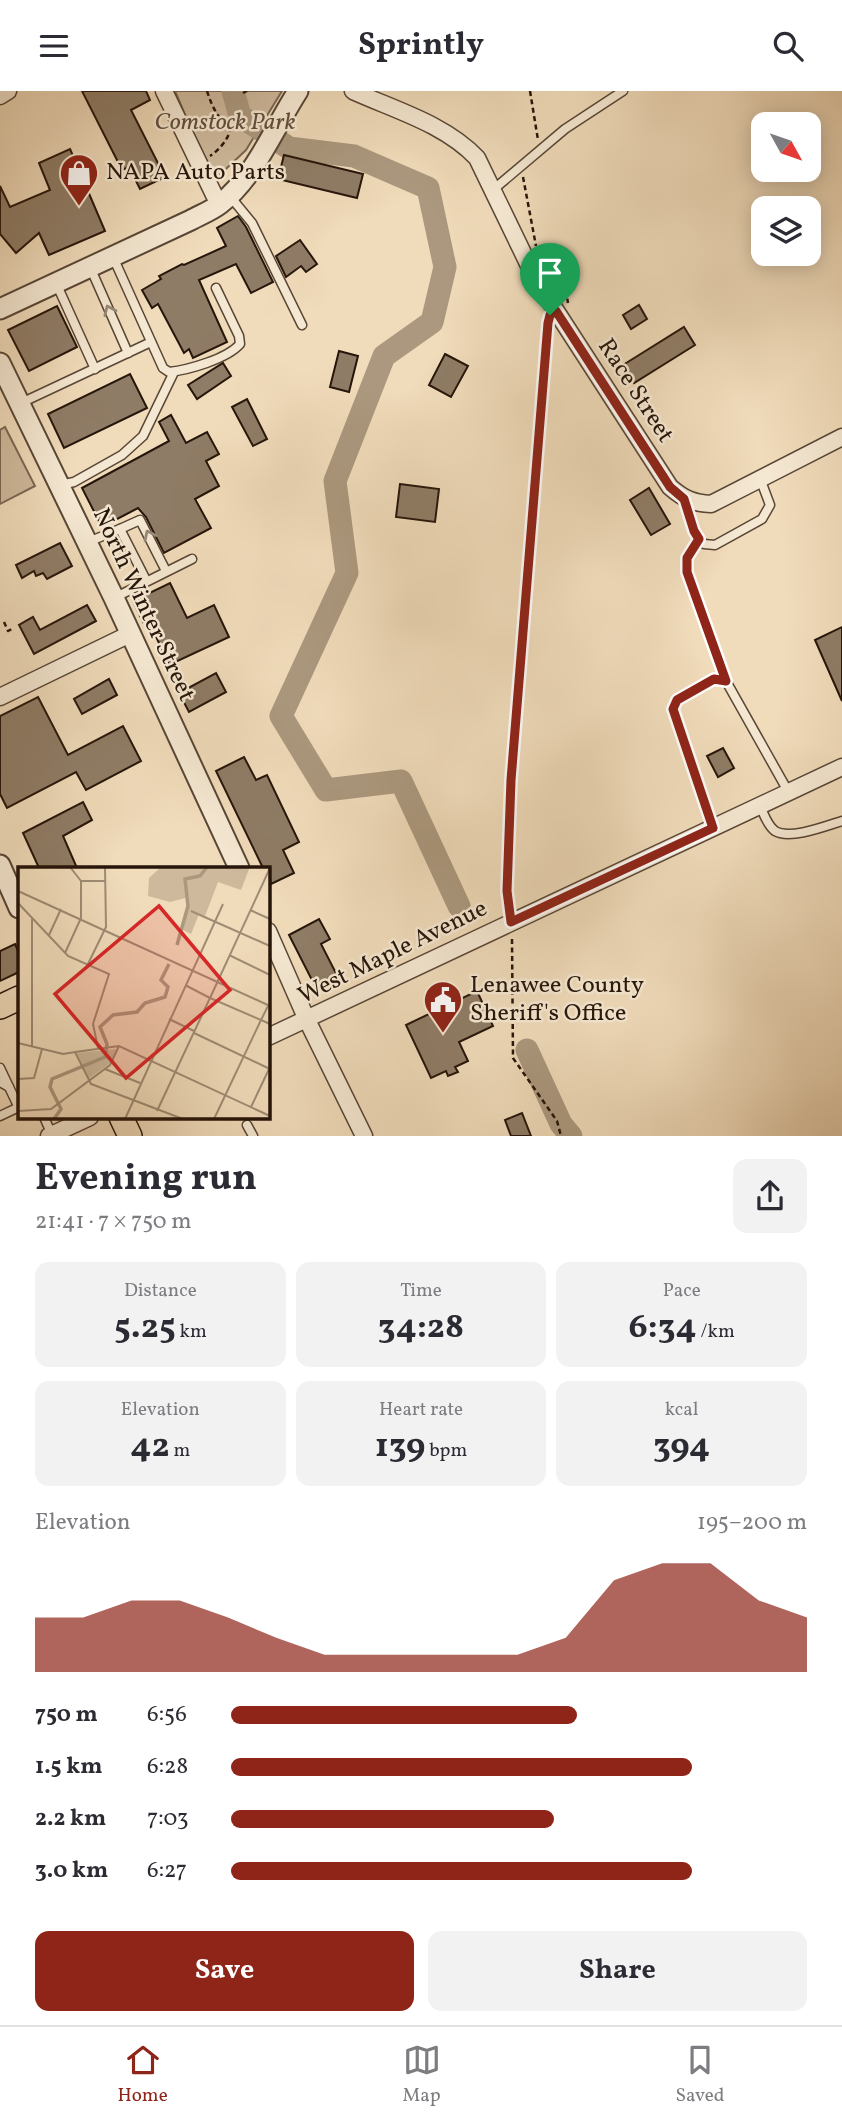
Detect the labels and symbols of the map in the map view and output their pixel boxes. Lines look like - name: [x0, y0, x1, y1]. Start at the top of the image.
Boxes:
- park label: Comstock Park: [154, 106, 296, 140]
- north arrow: [751, 112, 821, 182]
- shop icon: NAPA Auto Parts: [58, 152, 100, 207]
- place label: NAPA Auto Parts: [106, 156, 285, 190]
- pin: [520, 243, 580, 315]
- one-way arrow: [103, 305, 117, 318]
- street label: Race Street: [589, 332, 681, 450]
- street label: North Winter Street: [83, 503, 203, 707]
- one-way arrow: [143, 530, 157, 542]
- inset map: [18, 867, 270, 1119]
- street label: West Maple Avenue: [293, 892, 493, 1014]
- place label: Lenawee County Sheriff's Office: [470, 969, 644, 1031]
- public building icon: Lenawee County Sheriff's Office: [422, 979, 464, 1034]

